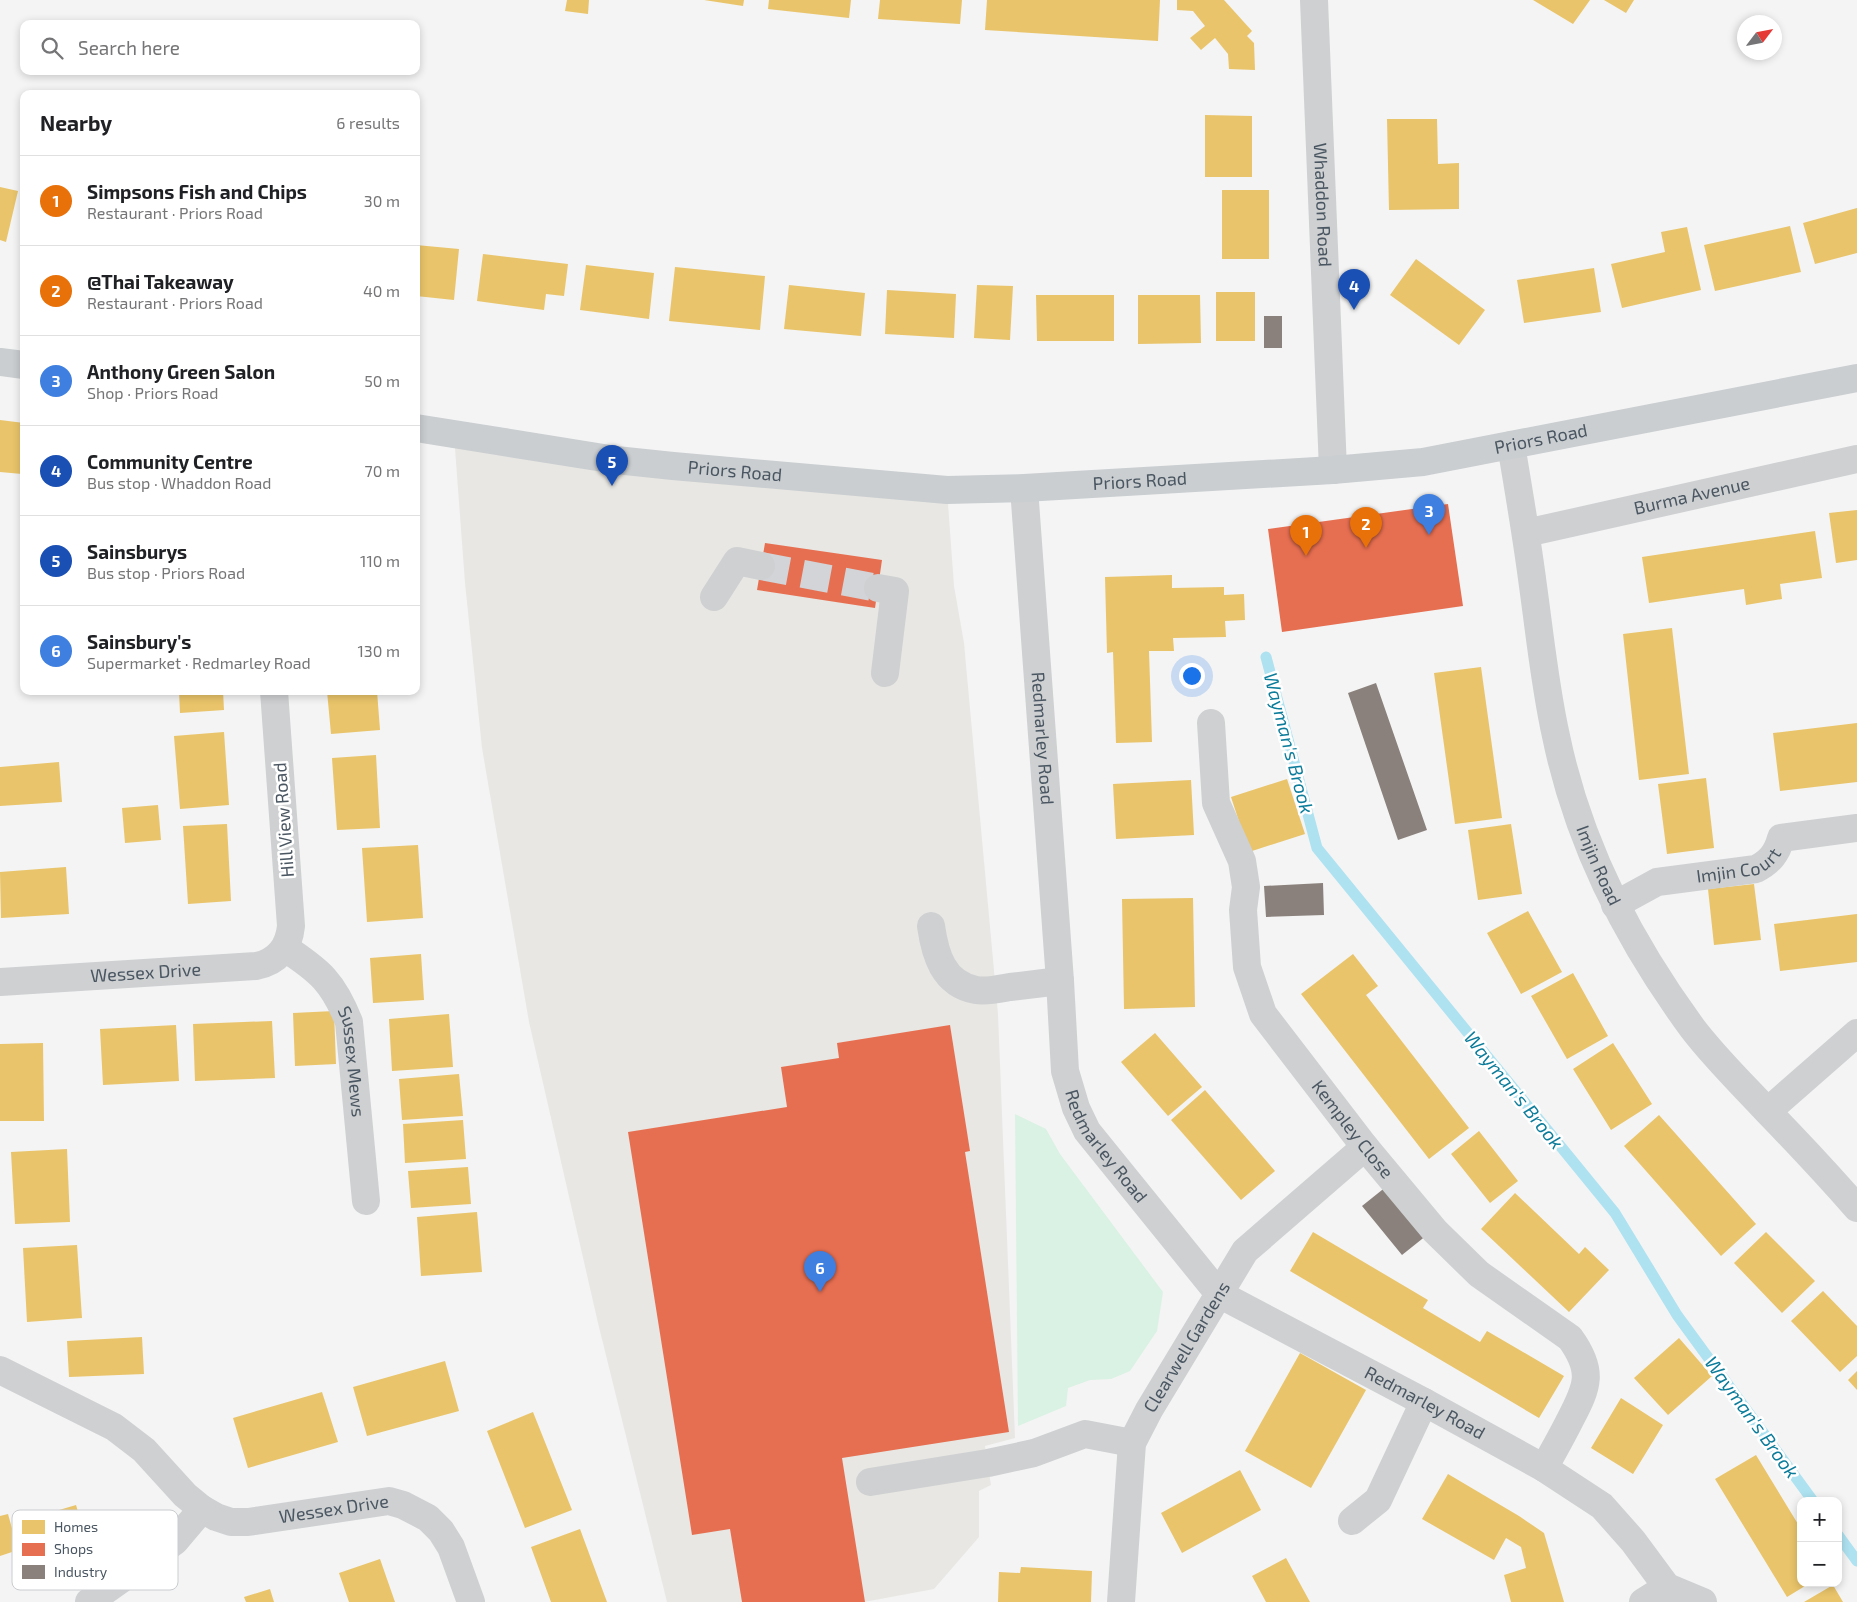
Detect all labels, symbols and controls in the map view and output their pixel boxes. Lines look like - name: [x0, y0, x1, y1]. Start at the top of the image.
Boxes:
- north arrow: [1737, 15, 1782, 60]
- search box: [20, 20, 420, 75]
- icon: search: [38, 34, 66, 62]
- text: Search here: [78, 36, 180, 59]
- text: Nearby: [40, 110, 112, 135]
- text: 6 results: [336, 113, 400, 132]
- street label: Whaddon Road: [1310, 142, 1337, 267]
- text: Simpsons Fish and Chips: [87, 180, 307, 203]
- text: 1: [53, 191, 59, 210]
- text: 30 m: [364, 191, 400, 210]
- text: Restaurant · Priors Road: [87, 203, 263, 222]
- pin: 4: [1338, 269, 1370, 310]
- text: @Thai Takeaway: [87, 270, 234, 293]
- text: 2: [51, 281, 61, 300]
- text: 40 m: [363, 281, 400, 300]
- text: Restaurant · Priors Road: [87, 293, 263, 312]
- text: Anthony Green Salon: [87, 360, 275, 383]
- text: 3: [51, 371, 61, 390]
- text: 50 m: [364, 371, 400, 390]
- text: Shop · Priors Road: [87, 383, 218, 402]
- street label: Priors Road: [1492, 418, 1589, 458]
- pin: 5: [596, 445, 628, 486]
- text: Community Centre: [87, 450, 253, 473]
- street label: Priors Road: [687, 455, 783, 486]
- text: 4: [51, 461, 61, 480]
- text: 70 m: [365, 461, 400, 480]
- street label: Priors Road: [1092, 467, 1188, 494]
- street label: Burma Avenue: [1632, 471, 1752, 519]
- text: Bus stop · Whaddon Road: [87, 473, 271, 492]
- pin: 3: [1413, 494, 1445, 535]
- pin: 2: [1350, 507, 1382, 548]
- pin: 1: [1290, 515, 1322, 556]
- text: Sainsburys: [87, 540, 187, 563]
- text: 5: [52, 551, 60, 570]
- text: 110 m: [360, 551, 400, 570]
- text: Bus stop · Priors Road: [87, 563, 245, 582]
- text: Sainsbury's: [87, 630, 191, 653]
- text: 6: [51, 641, 61, 660]
- text: 130 m: [358, 641, 400, 660]
- text: Supermarket · Redmarley Road: [87, 653, 311, 672]
- your location: [1179, 663, 1205, 689]
- water label: Wayman's Brook: [1259, 670, 1319, 816]
- street label: Redmarley Road: [1027, 671, 1059, 806]
- street label: Hill View Road: [268, 762, 298, 878]
- street label: Imjin Road: [1572, 822, 1627, 909]
- street label: Imjin Court: [1695, 843, 1785, 887]
- street label: Wessex Drive: [90, 957, 202, 986]
- street label: Sussex Mews: [334, 1002, 370, 1118]
- water label: Wayman's Brook: [1459, 1026, 1569, 1154]
- street label: Kempley Close: [1308, 1075, 1399, 1183]
- street label: Redmarley Road: [1061, 1087, 1152, 1207]
- pin: 6: [804, 1251, 836, 1292]
- street label: Clearwell Gardens: [1138, 1277, 1234, 1416]
- water label: Wayman's Brook: [1700, 1351, 1804, 1483]
- street label: Redmarley Road: [1361, 1361, 1489, 1443]
- street label: Wessex Drive: [277, 1489, 390, 1527]
- map controls: [1797, 1497, 1842, 1587]
- button: +: [1797, 1497, 1842, 1542]
- legend: [12, 1510, 178, 1590]
- text: Homes: [54, 1518, 98, 1535]
- text: Shops: [54, 1540, 93, 1557]
- button: −: [1797, 1542, 1842, 1587]
- text: Industry: [54, 1563, 108, 1580]

